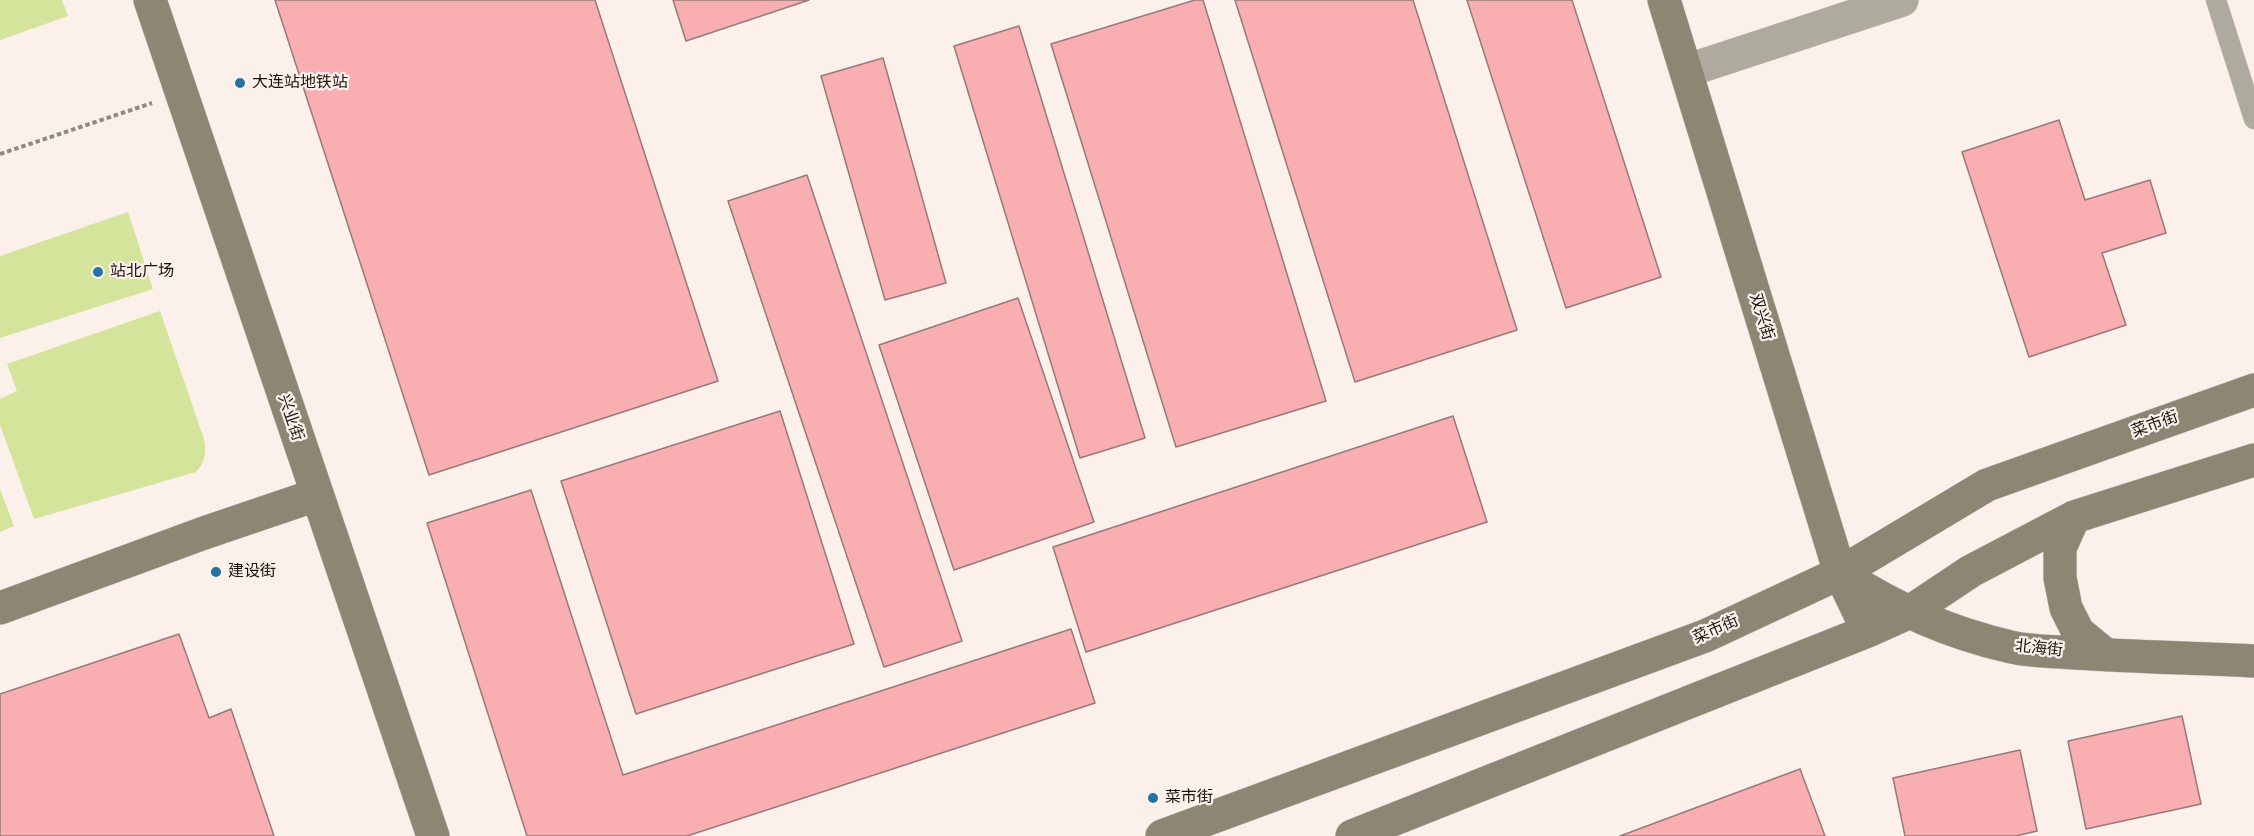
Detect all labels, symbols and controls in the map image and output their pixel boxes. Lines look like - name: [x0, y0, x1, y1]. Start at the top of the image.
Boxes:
- place label: 大连站地铁站: [252, 73, 348, 93]
- marker: 大连站地铁站: [233, 76, 247, 90]
- place label: 站北广场: [110, 262, 174, 282]
- marker: 站北广场: [91, 265, 105, 279]
- street label: 双兴街: [1745, 291, 1777, 343]
- street label: 兴业街: [273, 392, 307, 444]
- street label: 菜市街: [2129, 408, 2181, 442]
- place label: 建设街: [228, 562, 276, 582]
- marker: 建设街: [209, 565, 223, 579]
- street label: 菜市街: [1690, 611, 1742, 649]
- street label: 北海街: [2014, 637, 2064, 661]
- place label: 菜市街: [1165, 788, 1213, 808]
- marker: 菜市街: [1146, 791, 1160, 805]

